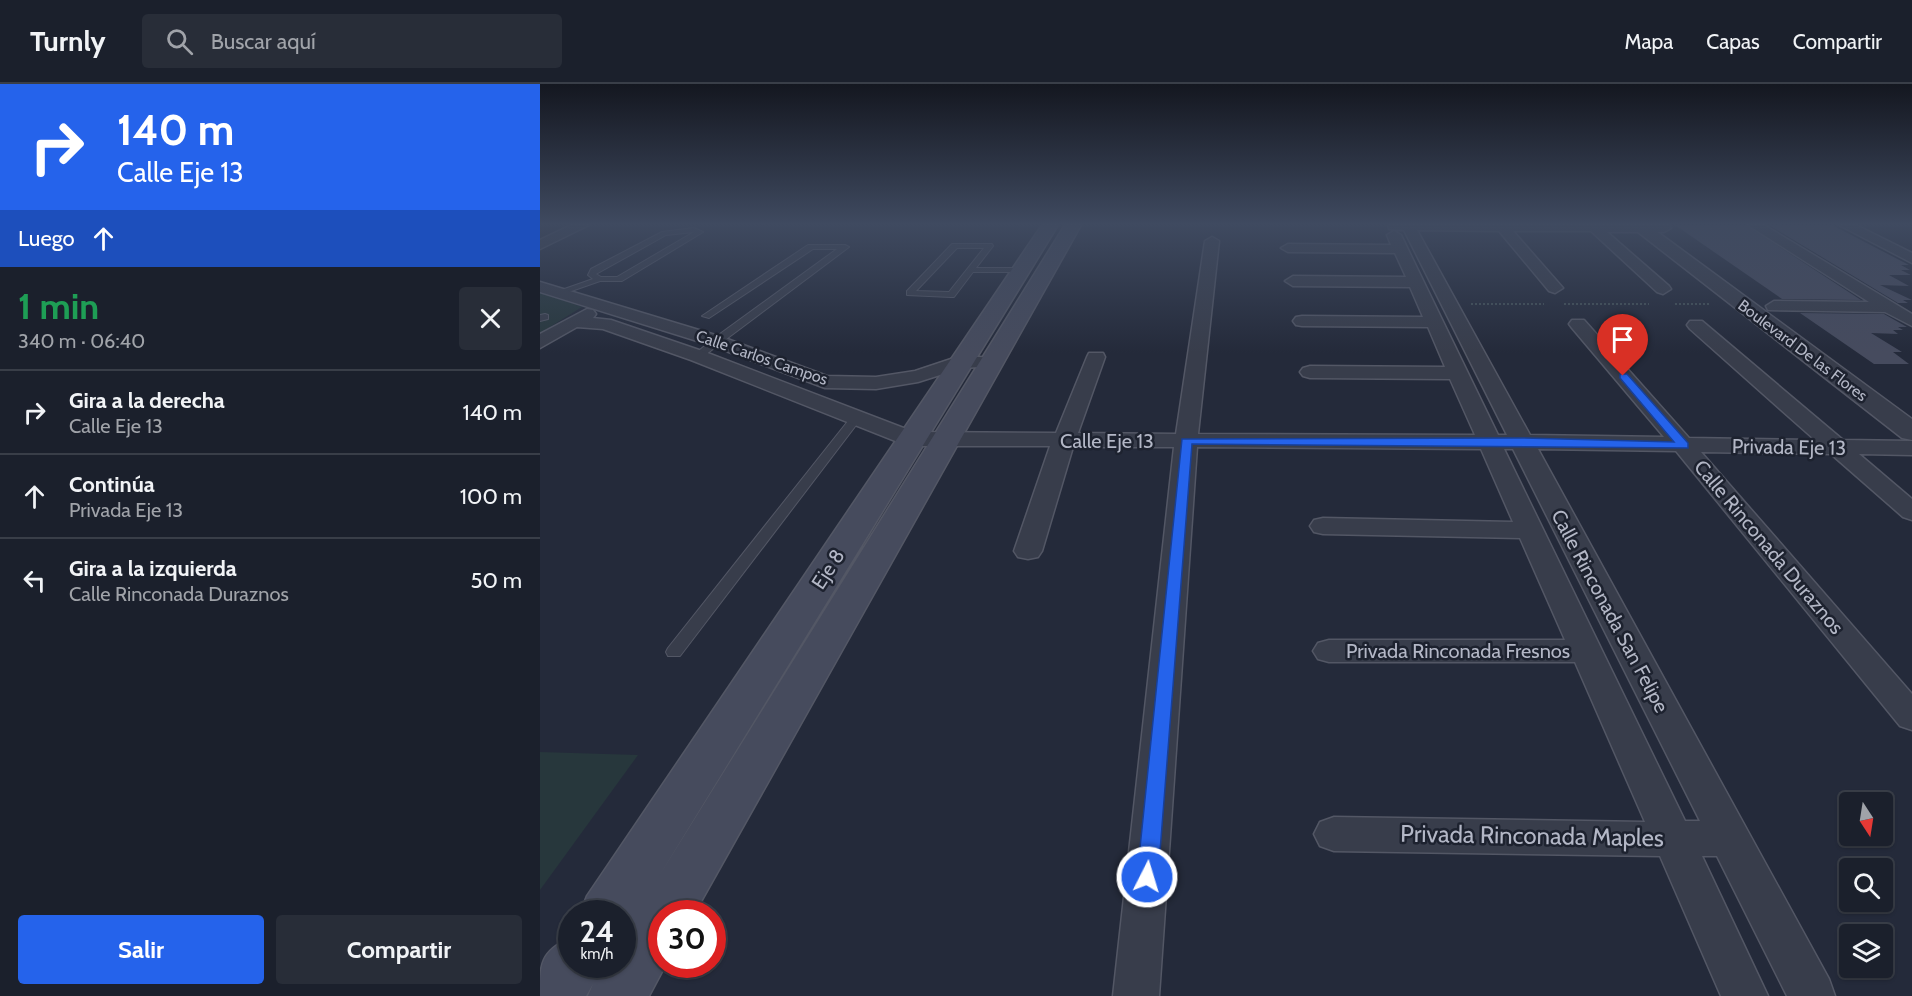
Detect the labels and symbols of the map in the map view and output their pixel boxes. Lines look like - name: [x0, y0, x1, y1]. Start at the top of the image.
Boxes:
- street label: Boulevard De las Flores: [1734, 296, 1871, 405]
- pin: [1597, 314, 1648, 376]
- street label: Calle Carlos Campos: [693, 326, 831, 389]
- street label: Calle Eje 13: [1060, 429, 1154, 453]
- street label: Privada Eje 13: [1732, 434, 1846, 460]
- street label: Calle Rinconada Duraznos: [1689, 455, 1849, 639]
- street label: Calle Rinconada San Felipe: [1546, 505, 1674, 717]
- street label: Eje 8: [806, 545, 850, 593]
- street label: Privada Rinconada Fresnos: [1346, 639, 1570, 663]
- north arrow: [1839, 792, 1893, 846]
- street label: Privada Rinconada Maples: [1400, 819, 1664, 852]
- position arrow: [1115, 845, 1179, 909]
- speed limit sign: 30: [648, 900, 726, 978]

